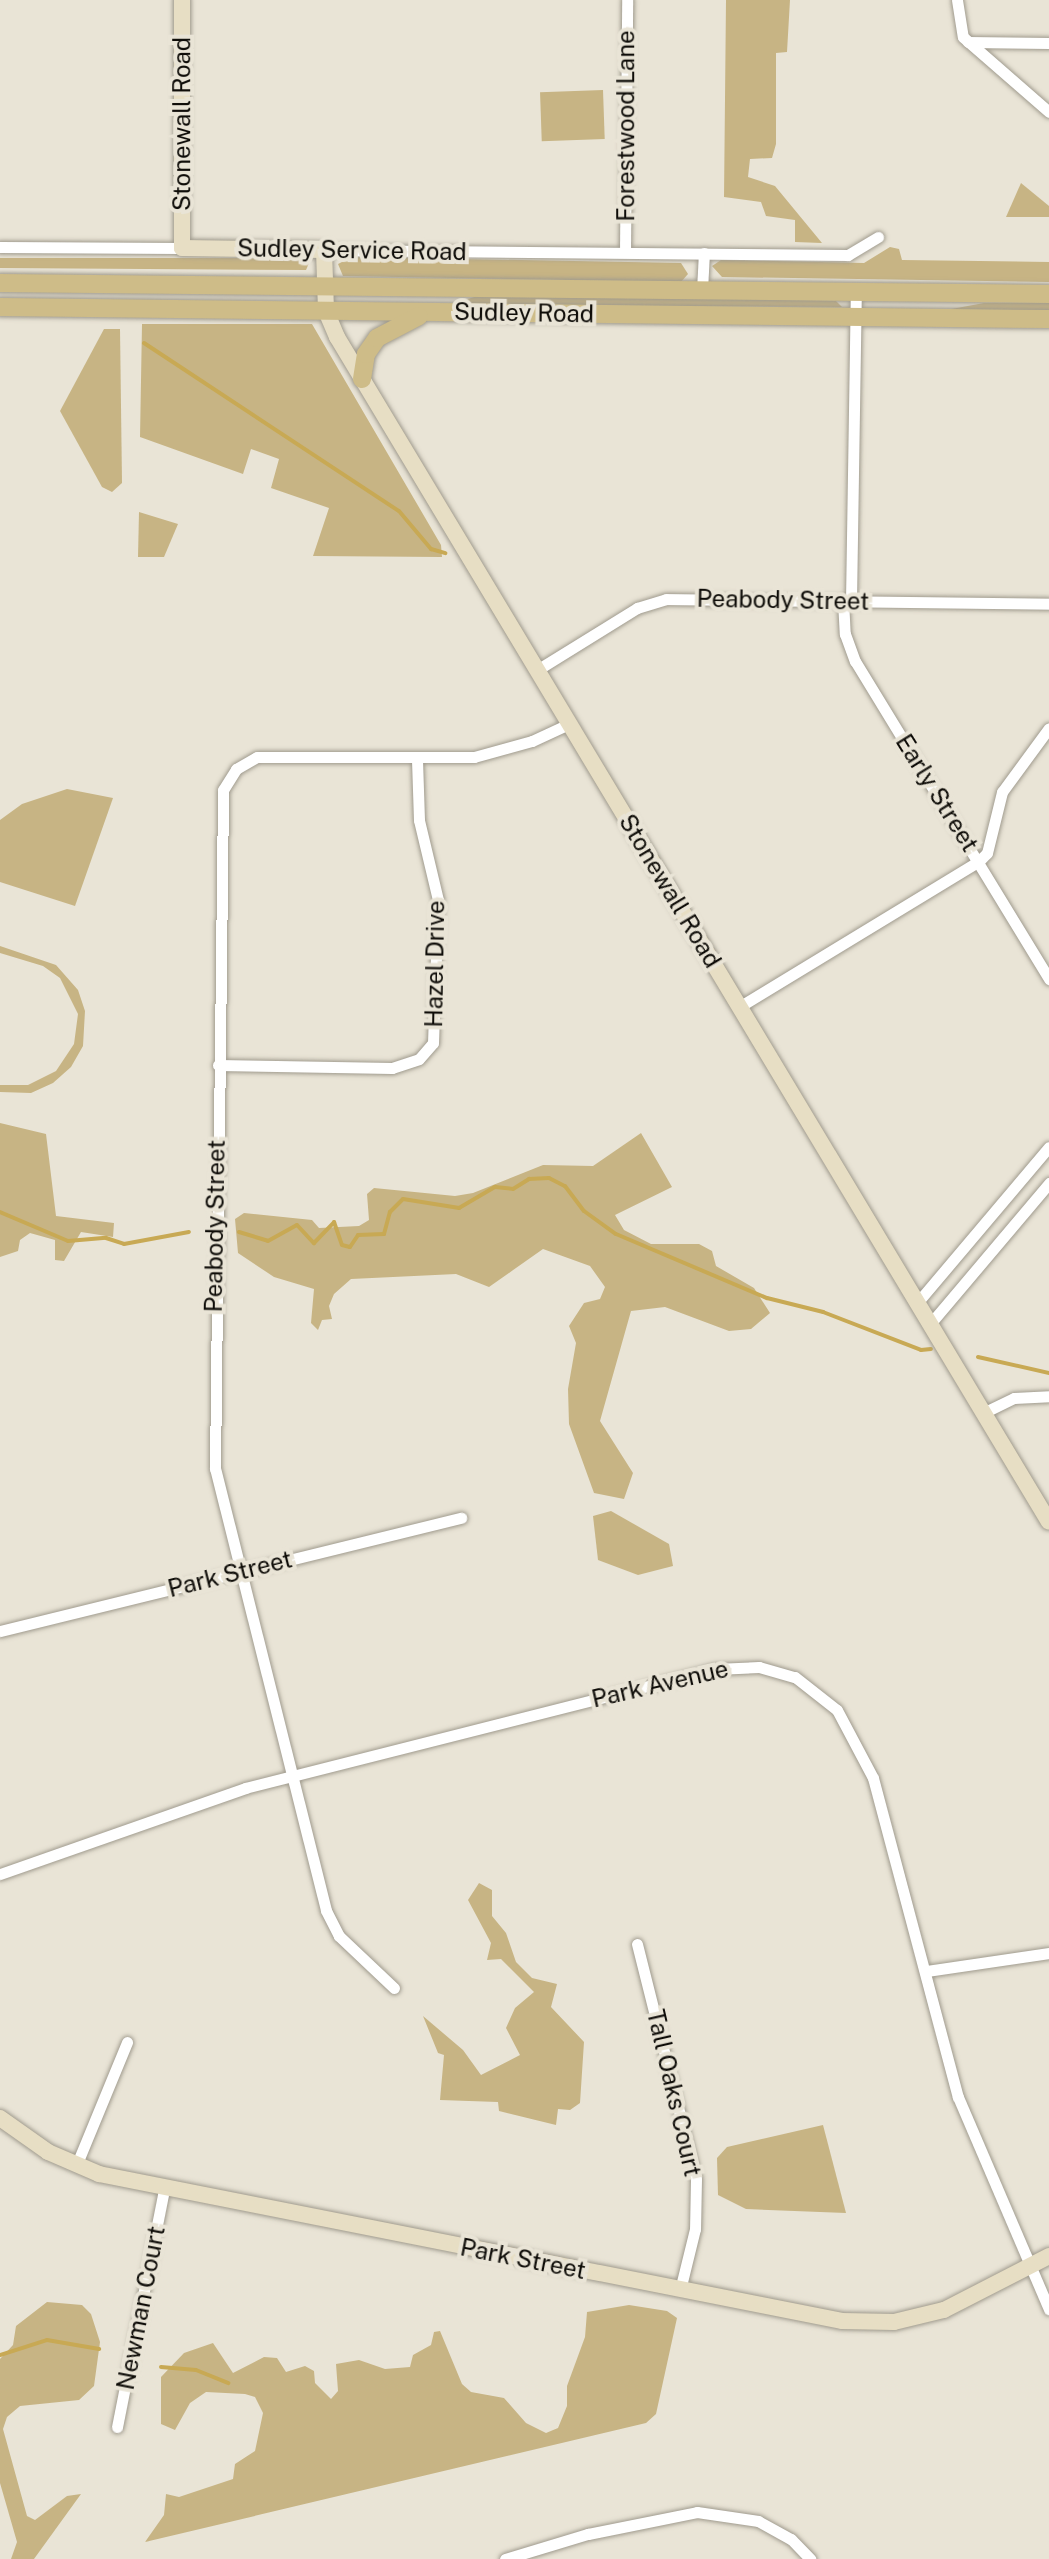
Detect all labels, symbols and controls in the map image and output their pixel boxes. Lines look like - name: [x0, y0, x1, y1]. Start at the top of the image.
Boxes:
- street label: Forestwood Lane: [612, 30, 640, 222]
- street label: Stonewall Road: [168, 37, 196, 211]
- street label: Sudley Service Road: [237, 234, 467, 266]
- street label: Sudley Road: [454, 297, 594, 329]
- street label: Peabody Street: [696, 584, 870, 616]
- street label: Early Street: [890, 729, 984, 857]
- street label: Stonewall Road: [613, 809, 727, 973]
- street label: Hazel Drive: [419, 900, 451, 1028]
- street label: Peabody Street: [199, 1139, 231, 1313]
- street label: Park Street: [165, 1545, 295, 1603]
- street label: Park Avenue: [589, 1654, 731, 1714]
- street label: Tall Oaks Court: [641, 2007, 707, 2179]
- street label: Newman Court: [111, 2224, 171, 2392]
- street label: Park Street: [458, 2233, 588, 2285]

